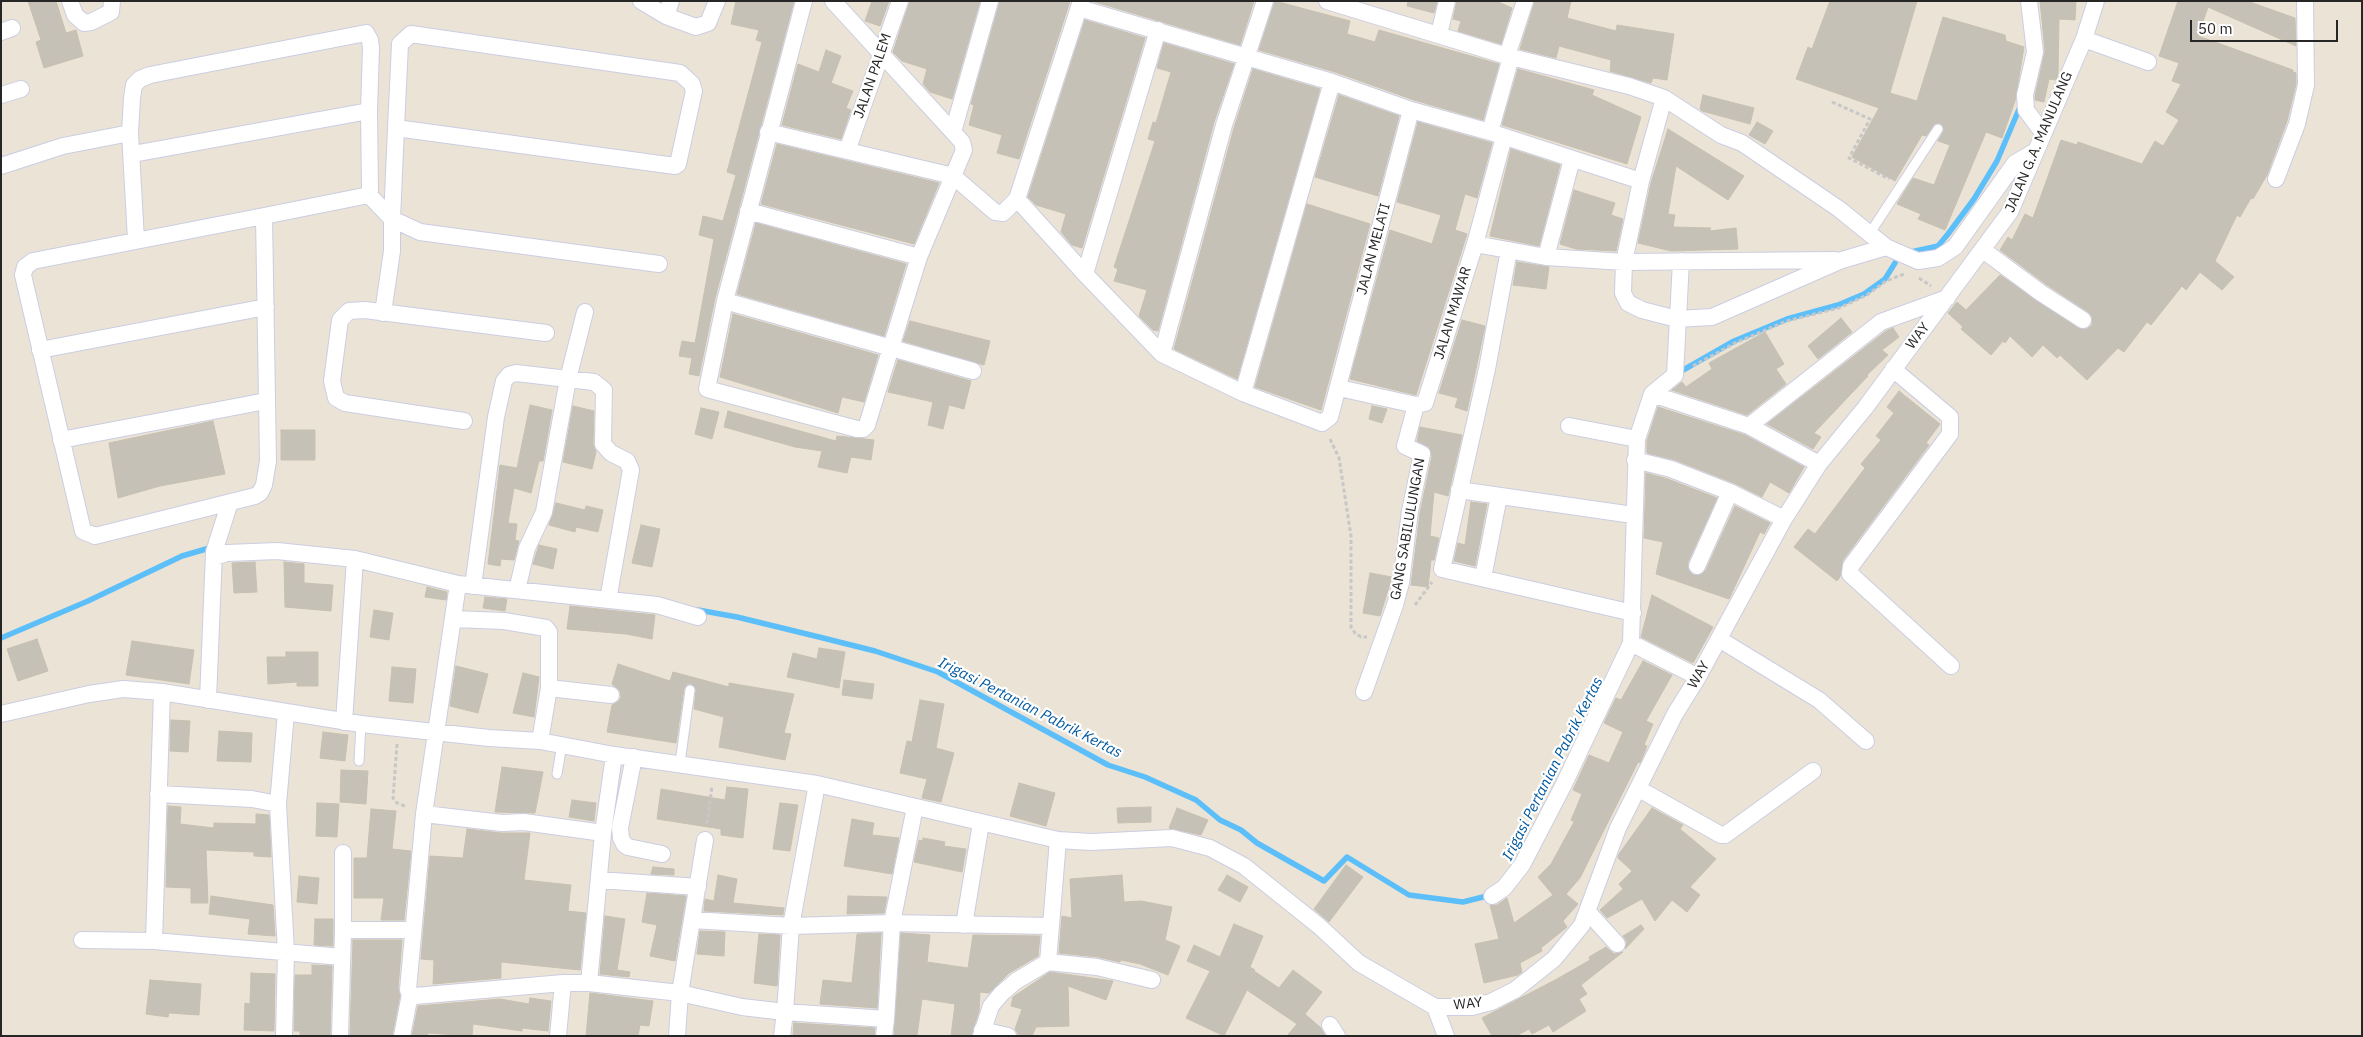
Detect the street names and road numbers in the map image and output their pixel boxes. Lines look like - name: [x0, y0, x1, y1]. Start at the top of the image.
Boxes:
- street label: JALAN PALEM: [851, 31, 895, 121]
- street label: JALAN G.A. MANULANG: [2002, 69, 2076, 215]
- street label: JALAN MELATI: [1354, 201, 1394, 297]
- street label: JALAN MAWAR: [1431, 265, 1475, 361]
- street label: WAY: [1903, 319, 1933, 353]
- street label: GANG SABILULUNGAN: [1387, 457, 1429, 601]
- street label: WAY: [1684, 658, 1714, 692]
- street label: WAY: [1453, 994, 1483, 1014]

